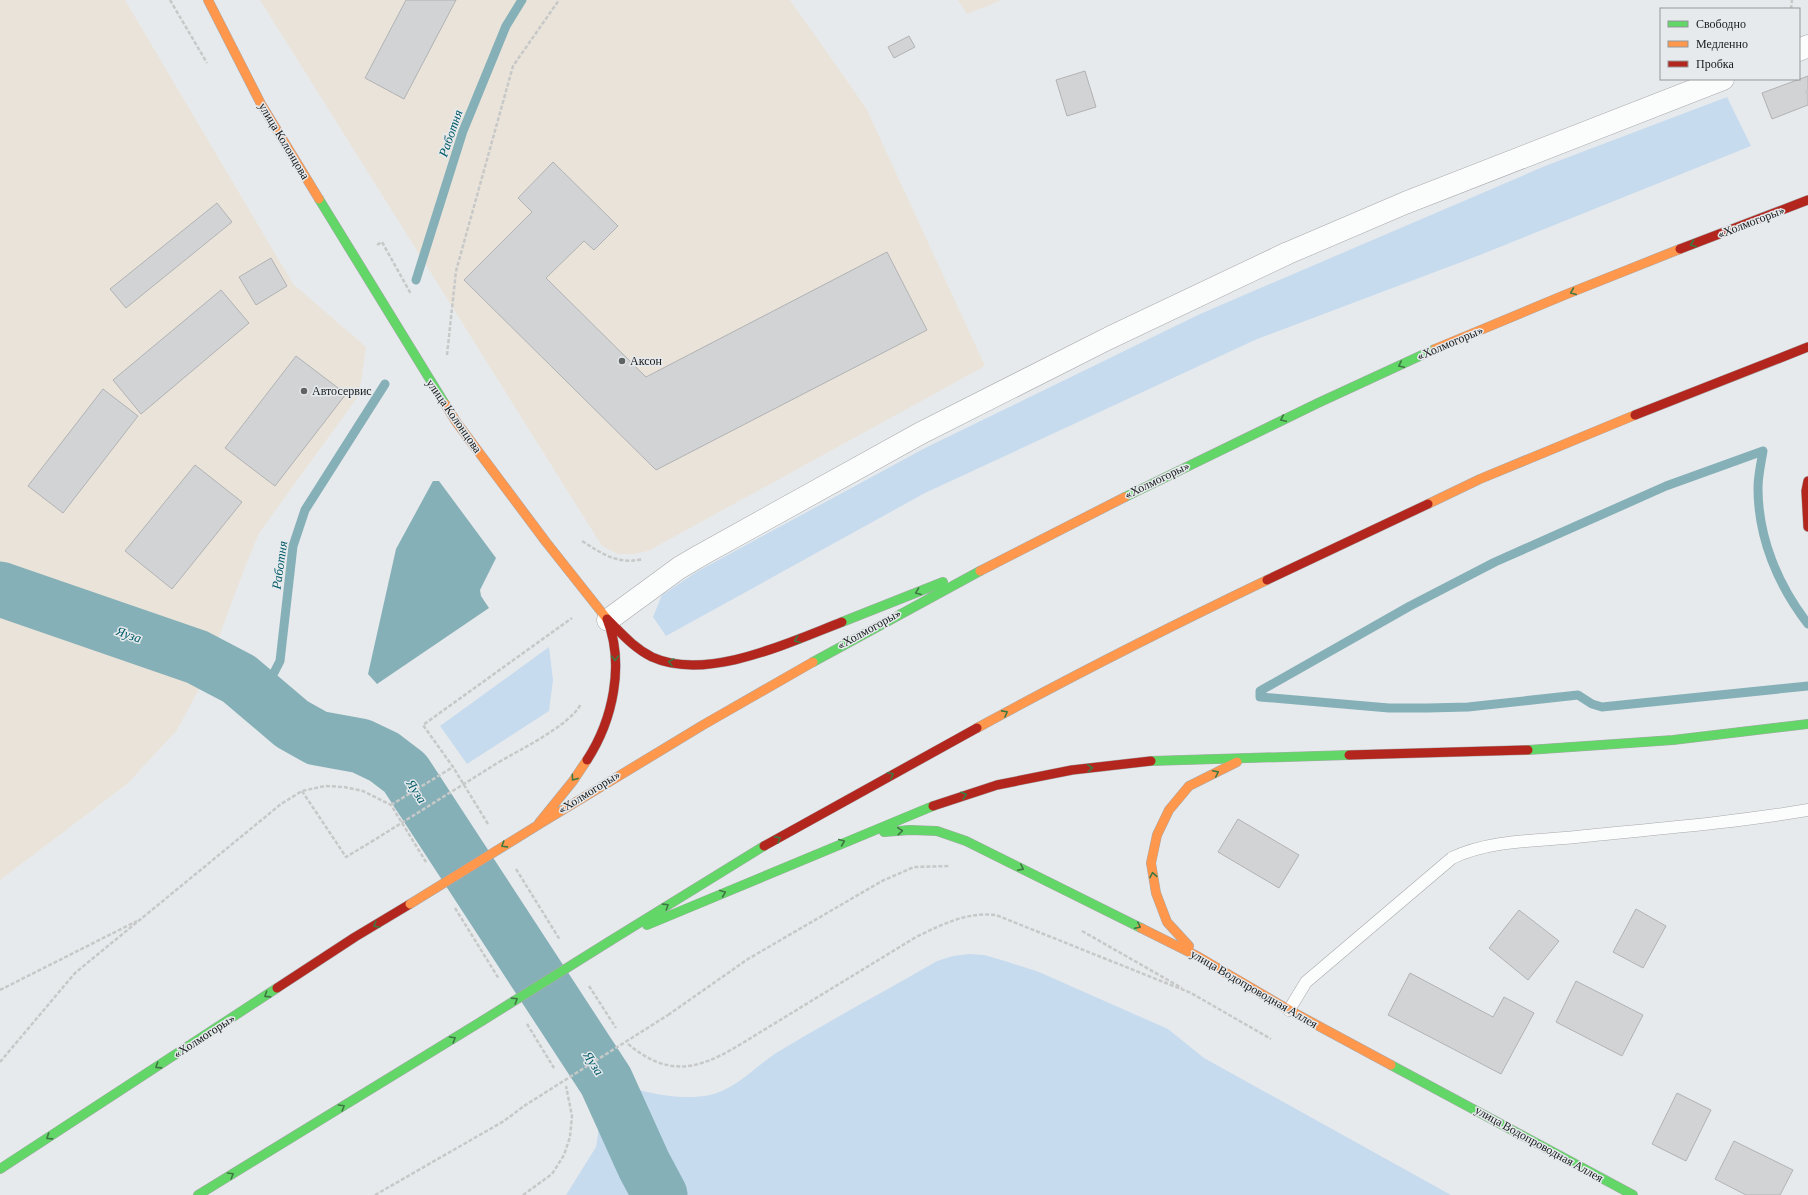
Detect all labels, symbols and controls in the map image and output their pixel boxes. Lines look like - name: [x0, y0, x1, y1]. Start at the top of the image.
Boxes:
- legend: [1660, 8, 1800, 80]
- text: Свободно: [1696, 17, 1746, 31]
- text: Медленно: [1696, 37, 1748, 51]
- text: Пробка: [1696, 57, 1734, 71]
- street label: улица Колонцова: [256, 100, 313, 182]
- water label: Работня: [435, 108, 465, 160]
- street label: «Холмогоры»: [1715, 203, 1787, 241]
- one-way arrow: [1690, 240, 1697, 248]
- one-way arrow: [1569, 288, 1576, 296]
- street label: «Холмогоры»: [1415, 323, 1485, 363]
- place label: Аксон: [630, 354, 663, 368]
- marker: Аксон: [617, 356, 627, 366]
- one-way arrow: [1398, 360, 1405, 368]
- street label: улица Колонцова: [423, 376, 485, 456]
- place label: Автосервис: [312, 384, 372, 398]
- marker: Автосервис: [299, 386, 309, 396]
- one-way arrow: [1280, 414, 1288, 422]
- street label: «Холмогоры»: [1122, 458, 1192, 502]
- water label: Работня: [269, 540, 290, 591]
- one-way arrow: [915, 587, 922, 595]
- street label: «Холмогоры»: [835, 606, 903, 652]
- water label: Яуза: [113, 623, 144, 646]
- one-way arrow: [794, 635, 801, 643]
- one-way arrow: [611, 655, 619, 661]
- one-way arrow: [668, 658, 674, 666]
- one-way arrow: [1001, 710, 1008, 717]
- one-way arrow: [1087, 764, 1093, 773]
- street label: «Холмогоры»: [555, 767, 623, 817]
- one-way arrow: [1212, 770, 1219, 777]
- one-way arrow: [887, 773, 894, 780]
- one-way arrow: [572, 774, 579, 781]
- water label: Яуза: [403, 776, 430, 807]
- one-way arrow: [960, 792, 967, 800]
- one-way arrow: [897, 827, 903, 836]
- one-way arrow: [774, 836, 781, 843]
- one-way arrow: [839, 839, 846, 847]
- one-way arrow: [501, 841, 508, 848]
- one-way arrow: [1017, 863, 1025, 871]
- one-way arrow: [1149, 872, 1157, 878]
- one-way arrow: [718, 890, 726, 898]
- one-way arrow: [662, 903, 669, 911]
- one-way arrow: [373, 920, 380, 927]
- one-way arrow: [1134, 921, 1141, 929]
- street label: улица Водопроводная Аллея: [1188, 947, 1320, 1031]
- one-way arrow: [264, 990, 271, 998]
- one-way arrow: [511, 998, 518, 1005]
- street label: «Холмогоры»: [170, 1011, 238, 1061]
- one-way arrow: [449, 1036, 456, 1044]
- water label: Яуза: [580, 1048, 607, 1079]
- one-way arrow: [155, 1061, 162, 1069]
- street label: улица Водопроводная Аллея: [1472, 1103, 1606, 1185]
- one-way arrow: [338, 1104, 345, 1112]
- one-way arrow: [46, 1132, 53, 1140]
- one-way arrow: [227, 1172, 234, 1179]

